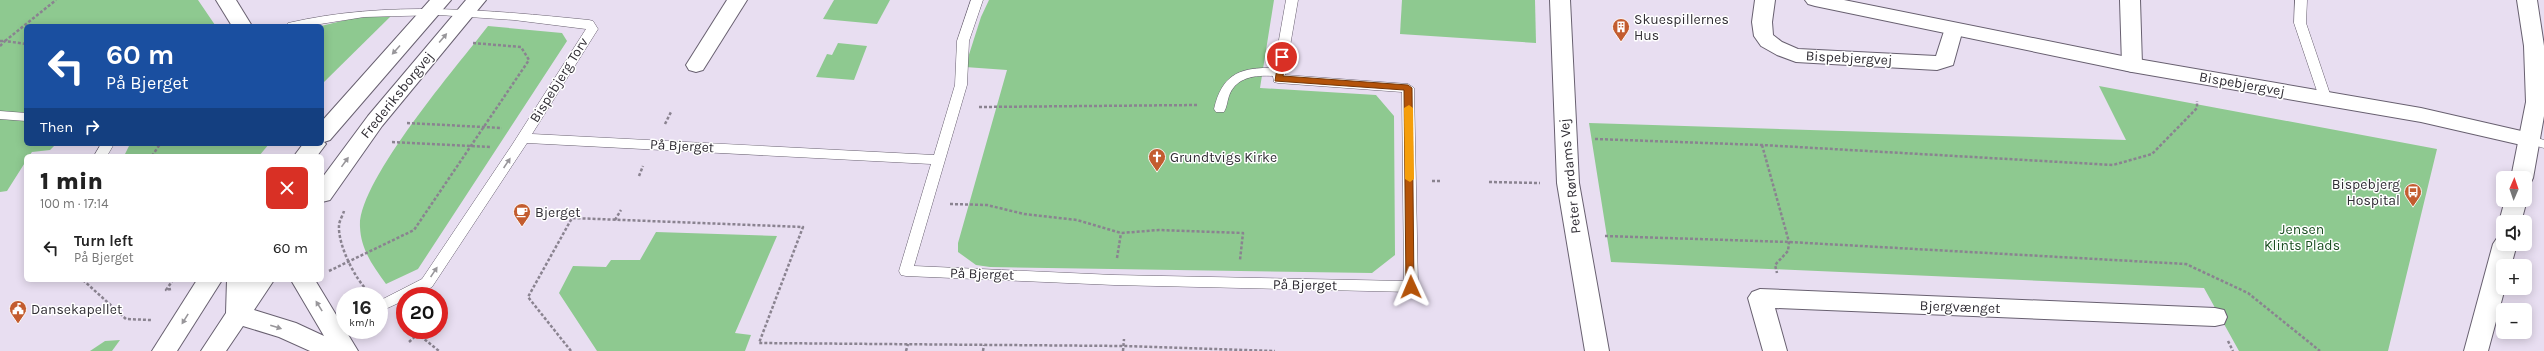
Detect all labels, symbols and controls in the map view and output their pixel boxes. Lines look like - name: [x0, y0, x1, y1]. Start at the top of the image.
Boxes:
- place label: Skuespillernes Hus: [1634, 11, 1729, 44]
- building icon: Skuespillernes Hus: [1611, 17, 1631, 42]
- one-way arrow: [438, 33, 447, 44]
- street label: Bispebjerg Torv: [526, 34, 592, 126]
- text: 60 m: [106, 38, 174, 71]
- icon: left: [40, 40, 92, 92]
- pin: [1265, 40, 1299, 74]
- one-way arrow: [392, 45, 401, 54]
- icon: arrive: [1271, 46, 1293, 68]
- street label: Bispebjergvej: [1805, 47, 1893, 69]
- street label: Frederiksborgvej: [357, 48, 437, 142]
- street label: Bispebjergvej: [2198, 68, 2286, 100]
- text: På Bjerget: [106, 72, 189, 94]
- icon: right: [81, 116, 103, 138]
- street label: Peter Rørdams Vej: [1555, 117, 1585, 235]
- text: Then: [40, 118, 73, 136]
- street label: På Bjerget: [649, 136, 715, 156]
- church icon: Grundtvigs Kirke: [1147, 147, 1167, 172]
- place label: Grundtvigs Kirke: [1170, 149, 1277, 166]
- one-way arrow: [341, 157, 349, 168]
- one-way arrow: [503, 158, 510, 169]
- text: 1 min: [40, 167, 103, 195]
- button: close: [266, 167, 308, 209]
- north arrow: [2496, 171, 2532, 207]
- map controls: [2496, 171, 2532, 339]
- place label: Bispebjerg Hospital: [2332, 176, 2400, 209]
- bus stop icon: Bispebjerg Hospital: [2403, 182, 2423, 207]
- text: 100 m · 17:14: [40, 196, 108, 211]
- cafe icon: Bjerget: [512, 202, 532, 227]
- place label: Bjerget: [535, 204, 580, 221]
- button: sound: [2496, 215, 2532, 251]
- park label: Jensen Klints Plads: [2264, 221, 2340, 254]
- text: Turn left: [74, 232, 133, 250]
- icon: left: [40, 237, 62, 259]
- text: 60 m: [273, 239, 308, 257]
- text: På Bjerget: [74, 250, 134, 265]
- button: +: [2496, 259, 2532, 295]
- street label: På Bjerget: [950, 264, 1014, 284]
- one-way arrow: [430, 266, 438, 277]
- position arrow: [1390, 266, 1432, 308]
- street label: På Bjerget: [1273, 276, 1337, 294]
- speed limit sign: 20: [396, 287, 448, 339]
- text: 16: [352, 296, 372, 319]
- street label: Bjergvænget: [1919, 297, 2001, 317]
- public building icon: Dansekapellet: [8, 299, 28, 324]
- one-way arrow: [315, 300, 323, 311]
- place label: Dansekapellet: [31, 301, 122, 318]
- button: −: [2496, 303, 2532, 339]
- one-way arrow: [181, 313, 188, 325]
- text: km/h: [349, 317, 375, 329]
- one-way arrow: [270, 324, 282, 330]

